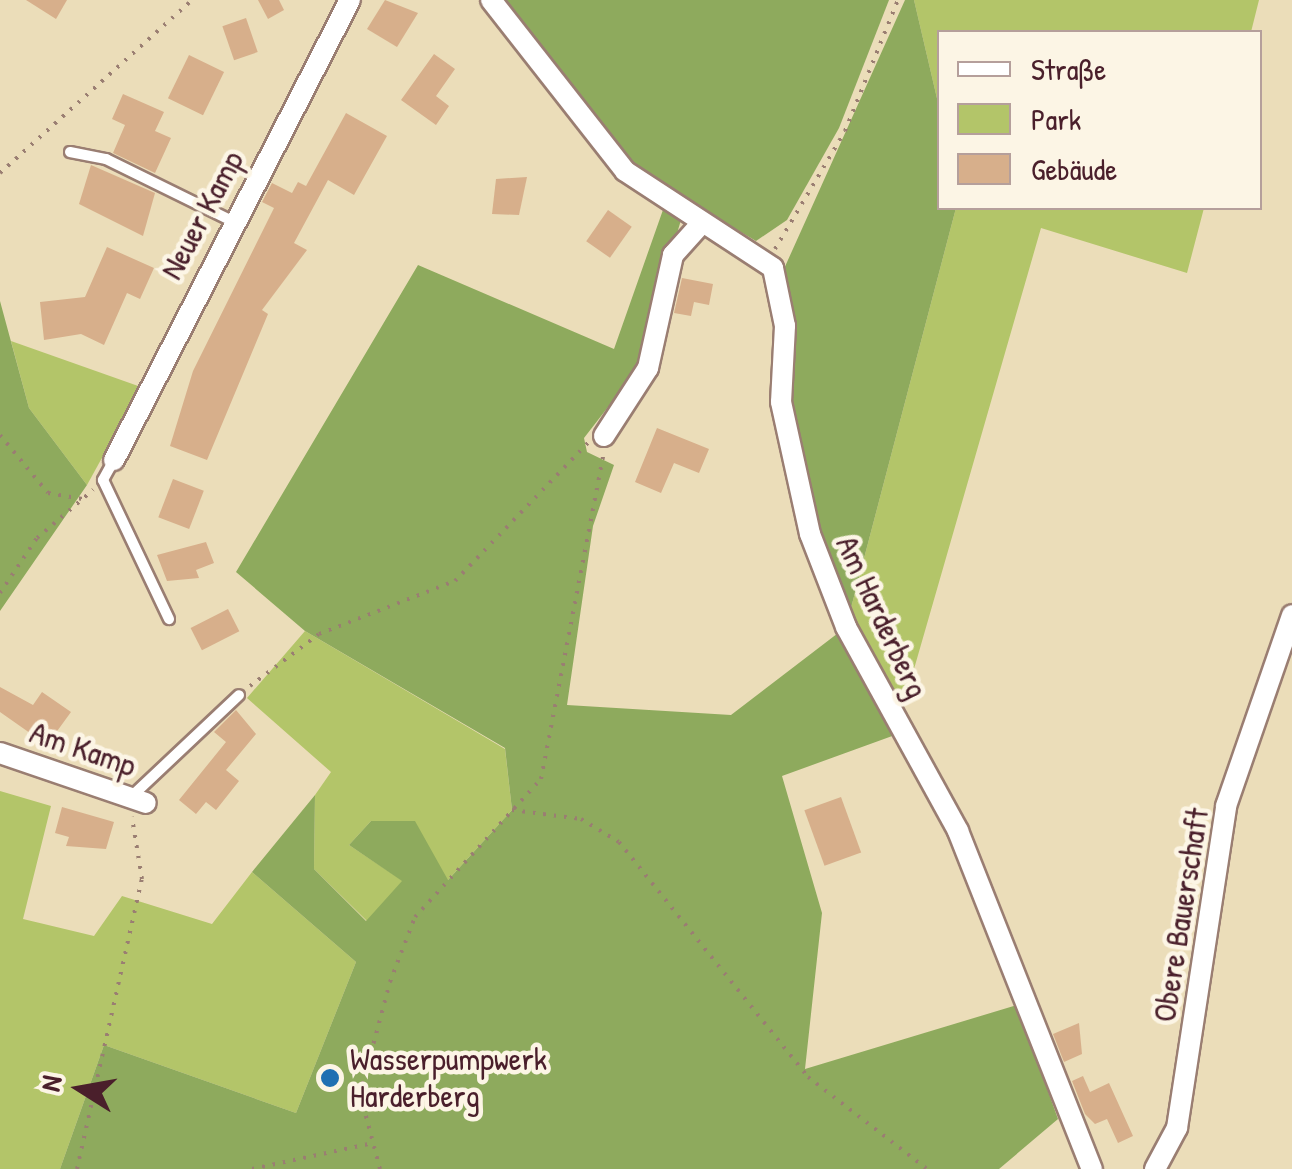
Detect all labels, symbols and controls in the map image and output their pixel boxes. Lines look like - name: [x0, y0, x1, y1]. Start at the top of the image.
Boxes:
- legend: [937, 30, 1262, 210]
- text: Straße: [1031, 49, 1106, 89]
- text: Park: [1031, 99, 1081, 139]
- street label: Neuer Kamp: [152, 144, 252, 286]
- text: Gebäude: [1031, 149, 1117, 189]
- street label: Am Harderberg: [828, 530, 936, 704]
- street label: Am Kamp: [25, 713, 141, 785]
- street label: Obere Bauerschaft: [1145, 805, 1217, 1025]
- north arrow: [30, 1039, 130, 1139]
- place label: Wasserpumpwerk Harderberg: [350, 1041, 547, 1116]
- marker: Wasserpumpwerk Harderberg: [319, 1067, 341, 1089]
- text: N: [30, 1072, 71, 1094]

